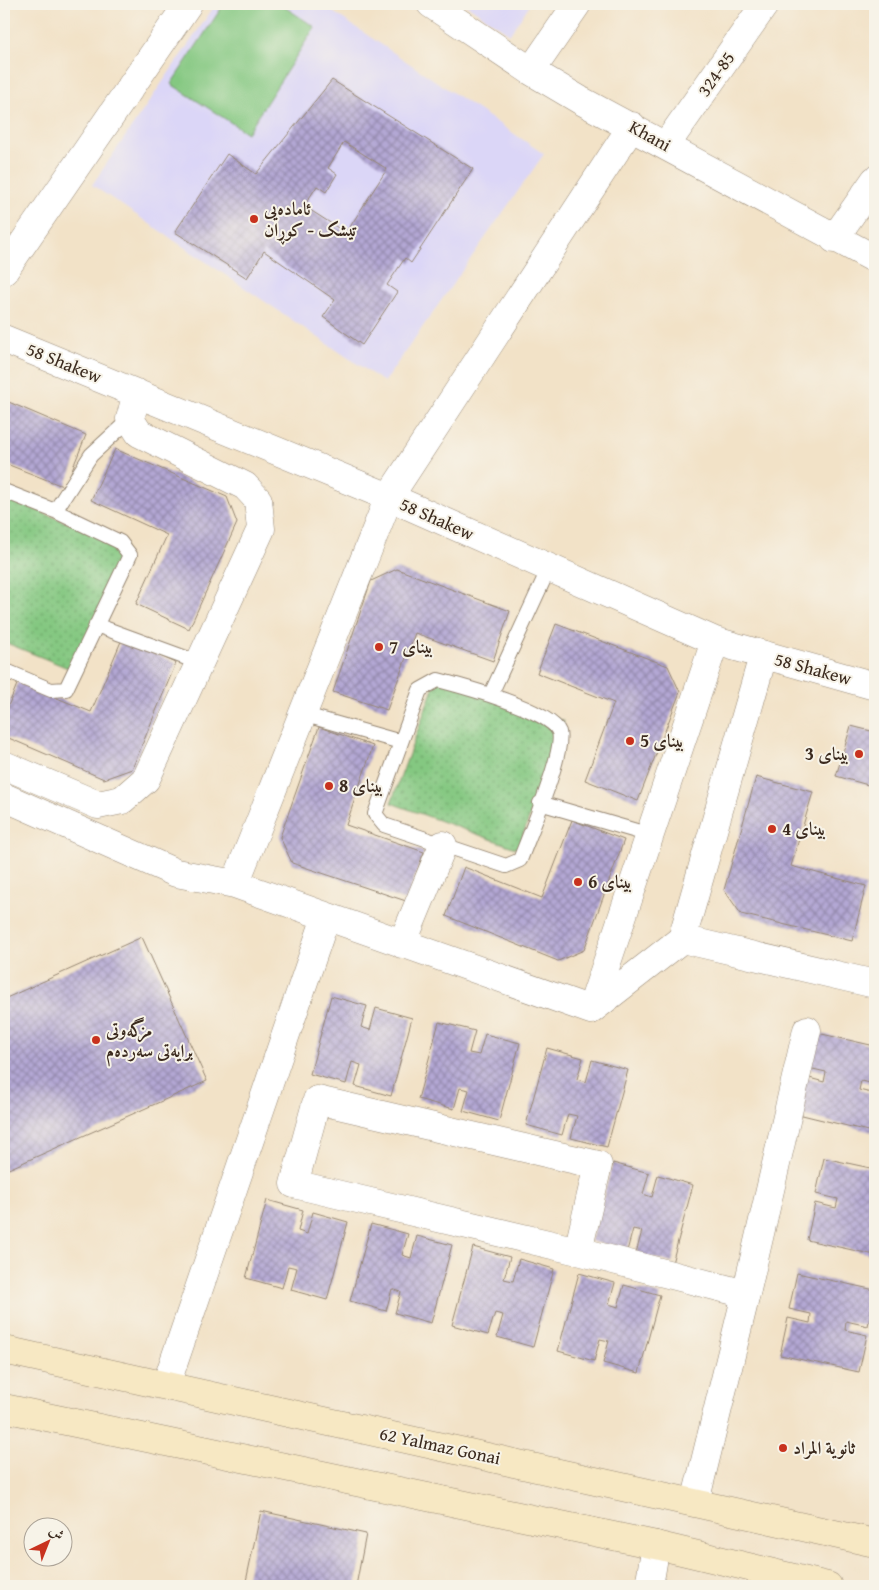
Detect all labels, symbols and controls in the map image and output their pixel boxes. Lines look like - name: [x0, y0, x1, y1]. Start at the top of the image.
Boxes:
- street label: 324-85: [690, 46, 741, 102]
- street label: Khani: [624, 113, 676, 158]
- place label: ئامادەیی تیشک - کوڕان: [263, 195, 357, 245]
- marker: ئامادەیی تیشک - کوڕان: [248, 213, 260, 225]
- street label: 58 Shakew: [23, 335, 106, 390]
- street label: 58 Shakew: [396, 490, 479, 547]
- place label: بيناى 7: [389, 633, 433, 660]
- marker: بيناى 7: [373, 641, 385, 653]
- street label: 58 Shakew: [772, 645, 855, 692]
- place label: بيناى 5: [640, 727, 684, 754]
- marker: بيناى 5: [624, 735, 636, 747]
- place label: بيناى 3: [805, 740, 849, 767]
- marker: بيناى 3: [853, 748, 865, 760]
- place label: بيناى 8: [339, 772, 383, 799]
- marker: بيناى 8: [323, 780, 335, 792]
- place label: بيناى 4: [782, 815, 826, 842]
- marker: بيناى 4: [766, 823, 778, 835]
- place label: بيناى 6: [588, 868, 632, 895]
- marker: بيناى 6: [572, 876, 584, 888]
- place label: مزگەوتی برایەتی سەردەم: [105, 1016, 194, 1067]
- marker: مزگەوتی برایەتی سەردەم: [90, 1034, 102, 1046]
- street label: 62 Yalmaz Gonai: [377, 1420, 503, 1472]
- place label: ثانوية المراد: [793, 1434, 856, 1461]
- marker: ثانوية المراد: [777, 1442, 789, 1454]
- north arrow: [22, 1518, 72, 1568]
- text: ش: [45, 1520, 69, 1545]

